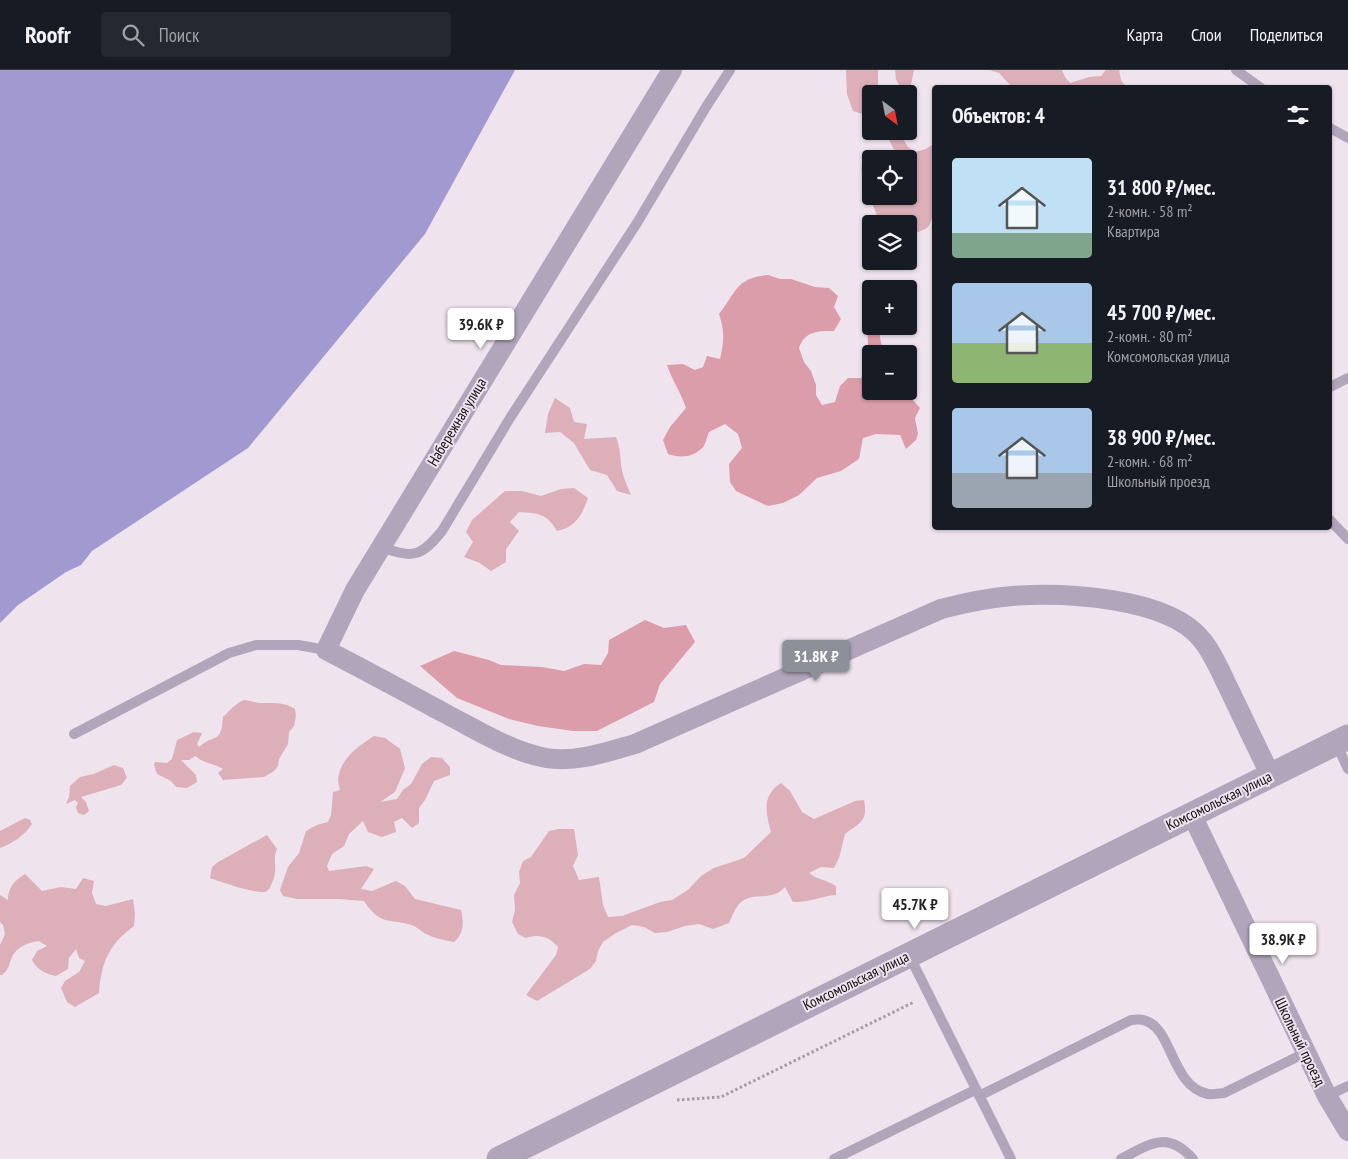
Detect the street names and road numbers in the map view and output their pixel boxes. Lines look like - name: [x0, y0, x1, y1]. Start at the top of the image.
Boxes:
- street label: Набережная улица: [423, 374, 490, 469]
- street label: Комсомольская улица: [1163, 767, 1275, 834]
- street label: Комсомольская улица: [800, 947, 912, 1014]
- street label: Школьный проезд: [1271, 994, 1330, 1090]

